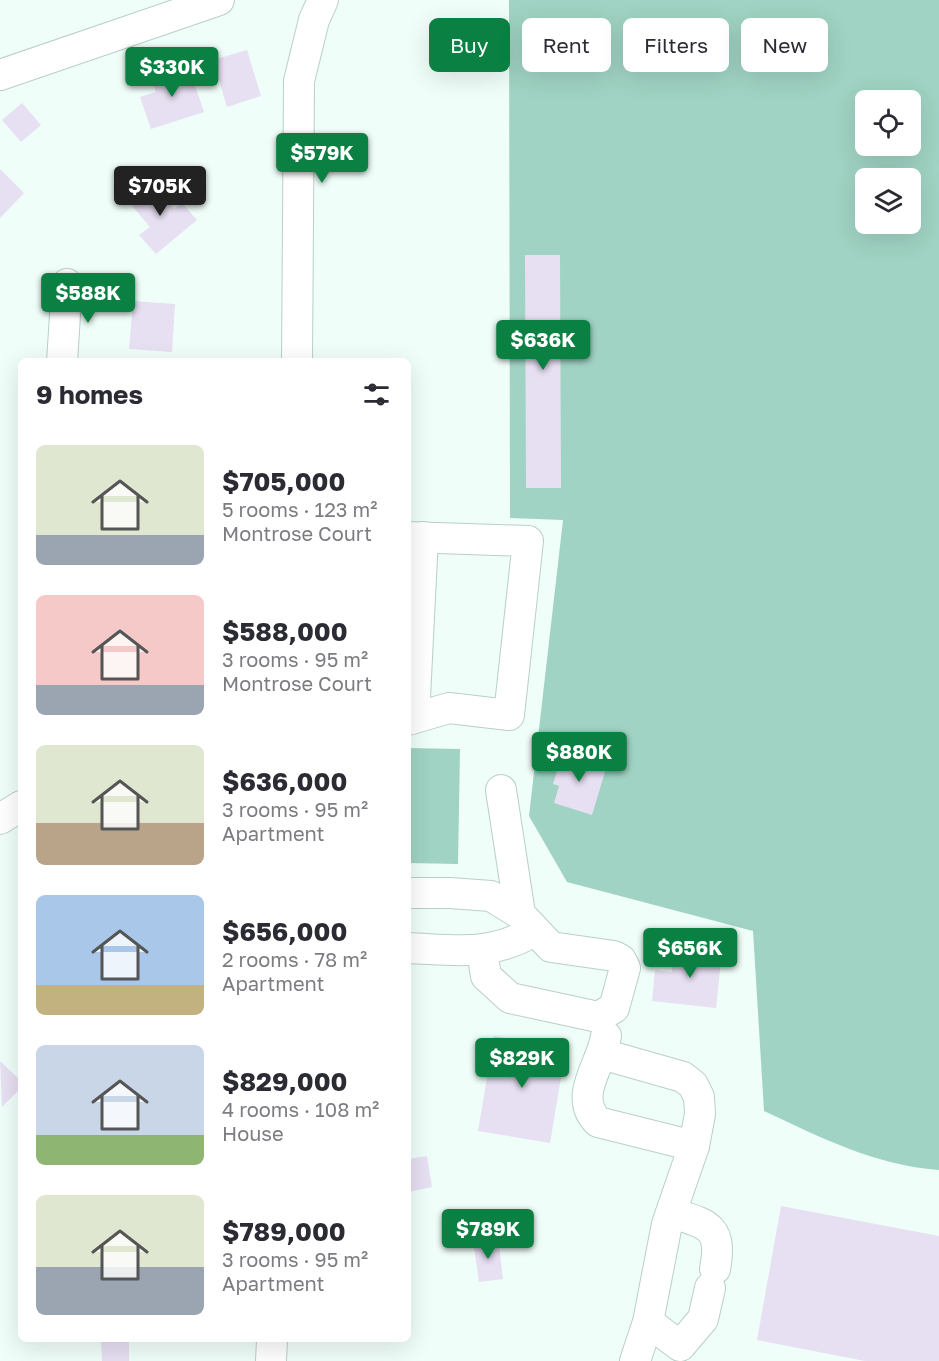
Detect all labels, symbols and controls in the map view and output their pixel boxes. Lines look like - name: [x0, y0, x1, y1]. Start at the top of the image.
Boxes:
- chip: Buy: [429, 18, 510, 72]
- chip: Rent: [522, 18, 611, 72]
- chip: Filters: [623, 18, 729, 72]
- chip: New: [741, 18, 828, 72]
- pin: $330K: [130, 47, 214, 98]
- text: $330K: [139, 54, 205, 78]
- map controls: [855, 90, 921, 234]
- button: locate: [855, 90, 921, 156]
- pin: $579K: [280, 133, 364, 184]
- text: $579K: [290, 140, 354, 164]
- pin: $705K: [118, 166, 202, 217]
- button: layers: [855, 168, 921, 234]
- text: $705K: [128, 173, 192, 197]
- pin: $588K: [46, 273, 130, 324]
- text: $588K: [55, 280, 121, 304]
- pin: $636K: [501, 320, 585, 371]
- text: $636K: [510, 327, 576, 351]
- icon: filters: [360, 378, 393, 411]
- text: 9 homes: [36, 379, 143, 410]
- text: $705,000: [222, 466, 345, 497]
- icon: home: [84, 469, 156, 541]
- text: 5 rooms · 123 m²: [222, 497, 377, 521]
- text: Montrose Court: [222, 521, 372, 545]
- text: $588,000: [222, 616, 348, 647]
- icon: home: [84, 619, 156, 691]
- text: 3 rooms · 95 m²: [222, 647, 368, 671]
- text: Montrose Court: [222, 671, 372, 695]
- pin: $880K: [537, 732, 621, 783]
- text: $880K: [546, 739, 612, 763]
- text: $636,000: [222, 766, 347, 797]
- icon: home: [84, 769, 156, 841]
- text: 3 rooms · 95 m²: [222, 797, 368, 821]
- text: Apartment: [222, 821, 325, 845]
- text: $656,000: [222, 916, 347, 947]
- icon: home: [84, 919, 156, 991]
- pin: $656K: [648, 928, 732, 979]
- text: $656K: [657, 935, 723, 959]
- text: 2 rooms · 78 m²: [222, 947, 367, 971]
- text: Apartment: [222, 971, 325, 995]
- pin: $829K: [480, 1038, 564, 1089]
- text: $829K: [489, 1045, 555, 1069]
- text: $829,000: [222, 1066, 347, 1097]
- icon: home: [84, 1069, 156, 1141]
- text: 4 rooms · 108 m²: [222, 1097, 379, 1121]
- text: House: [222, 1121, 284, 1145]
- pin: $789K: [446, 1209, 530, 1260]
- text: $789,000: [222, 1216, 346, 1247]
- text: $789K: [456, 1216, 520, 1240]
- icon: home: [84, 1219, 156, 1291]
- text: 3 rooms · 95 m²: [222, 1247, 368, 1271]
- text: Apartment: [222, 1271, 325, 1295]

